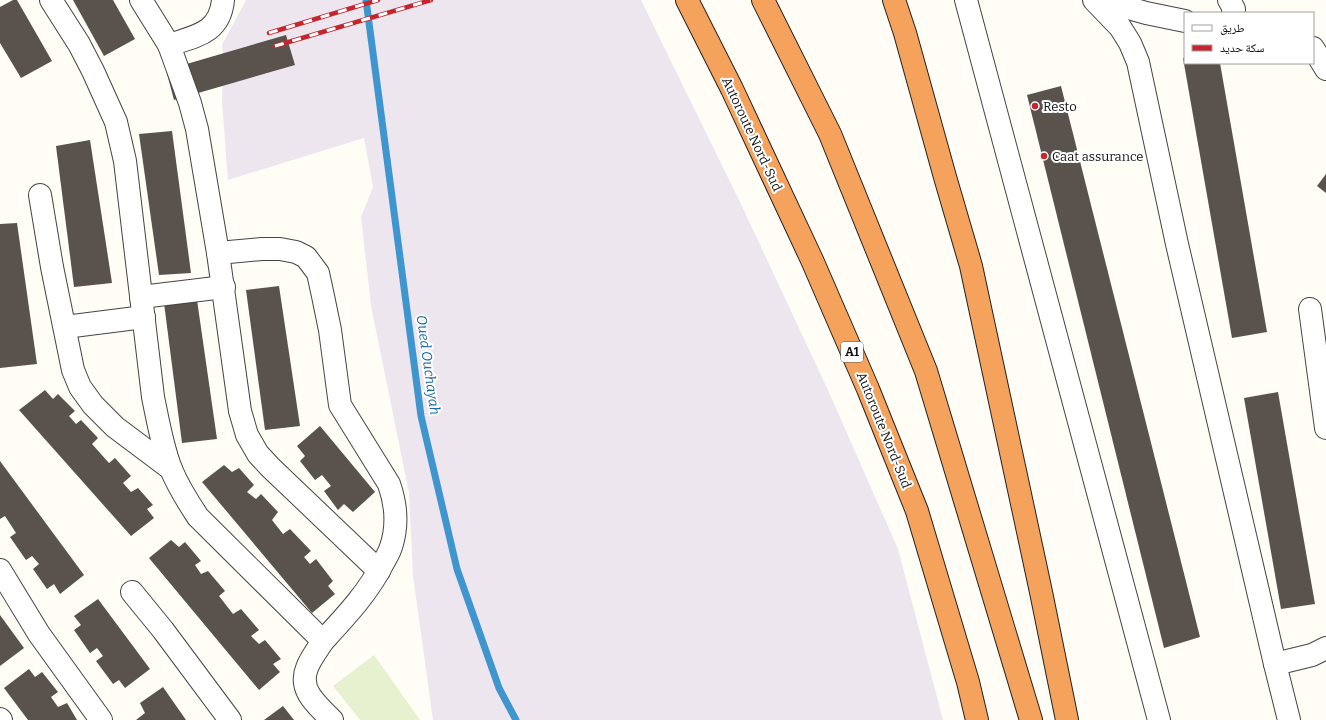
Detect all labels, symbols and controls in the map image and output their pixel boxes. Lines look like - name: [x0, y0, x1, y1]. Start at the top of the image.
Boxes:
- legend: [1184, 12, 1314, 64]
- text: طريق: [1220, 21, 1245, 35]
- text: سكة حديد: [1220, 41, 1264, 55]
- street label: Autoroute Nord-Sud: [719, 75, 785, 194]
- place label: Resto: [1043, 99, 1077, 114]
- marker: Resto: [1030, 101, 1040, 111]
- place label: Caat assurance: [1052, 149, 1143, 164]
- marker: Caat assurance: [1039, 151, 1049, 161]
- water label: Oued Ouchayah: [413, 314, 443, 416]
- road number: A1: [841, 342, 863, 362]
- street label: Autoroute Nord-Sud: [854, 370, 914, 491]

